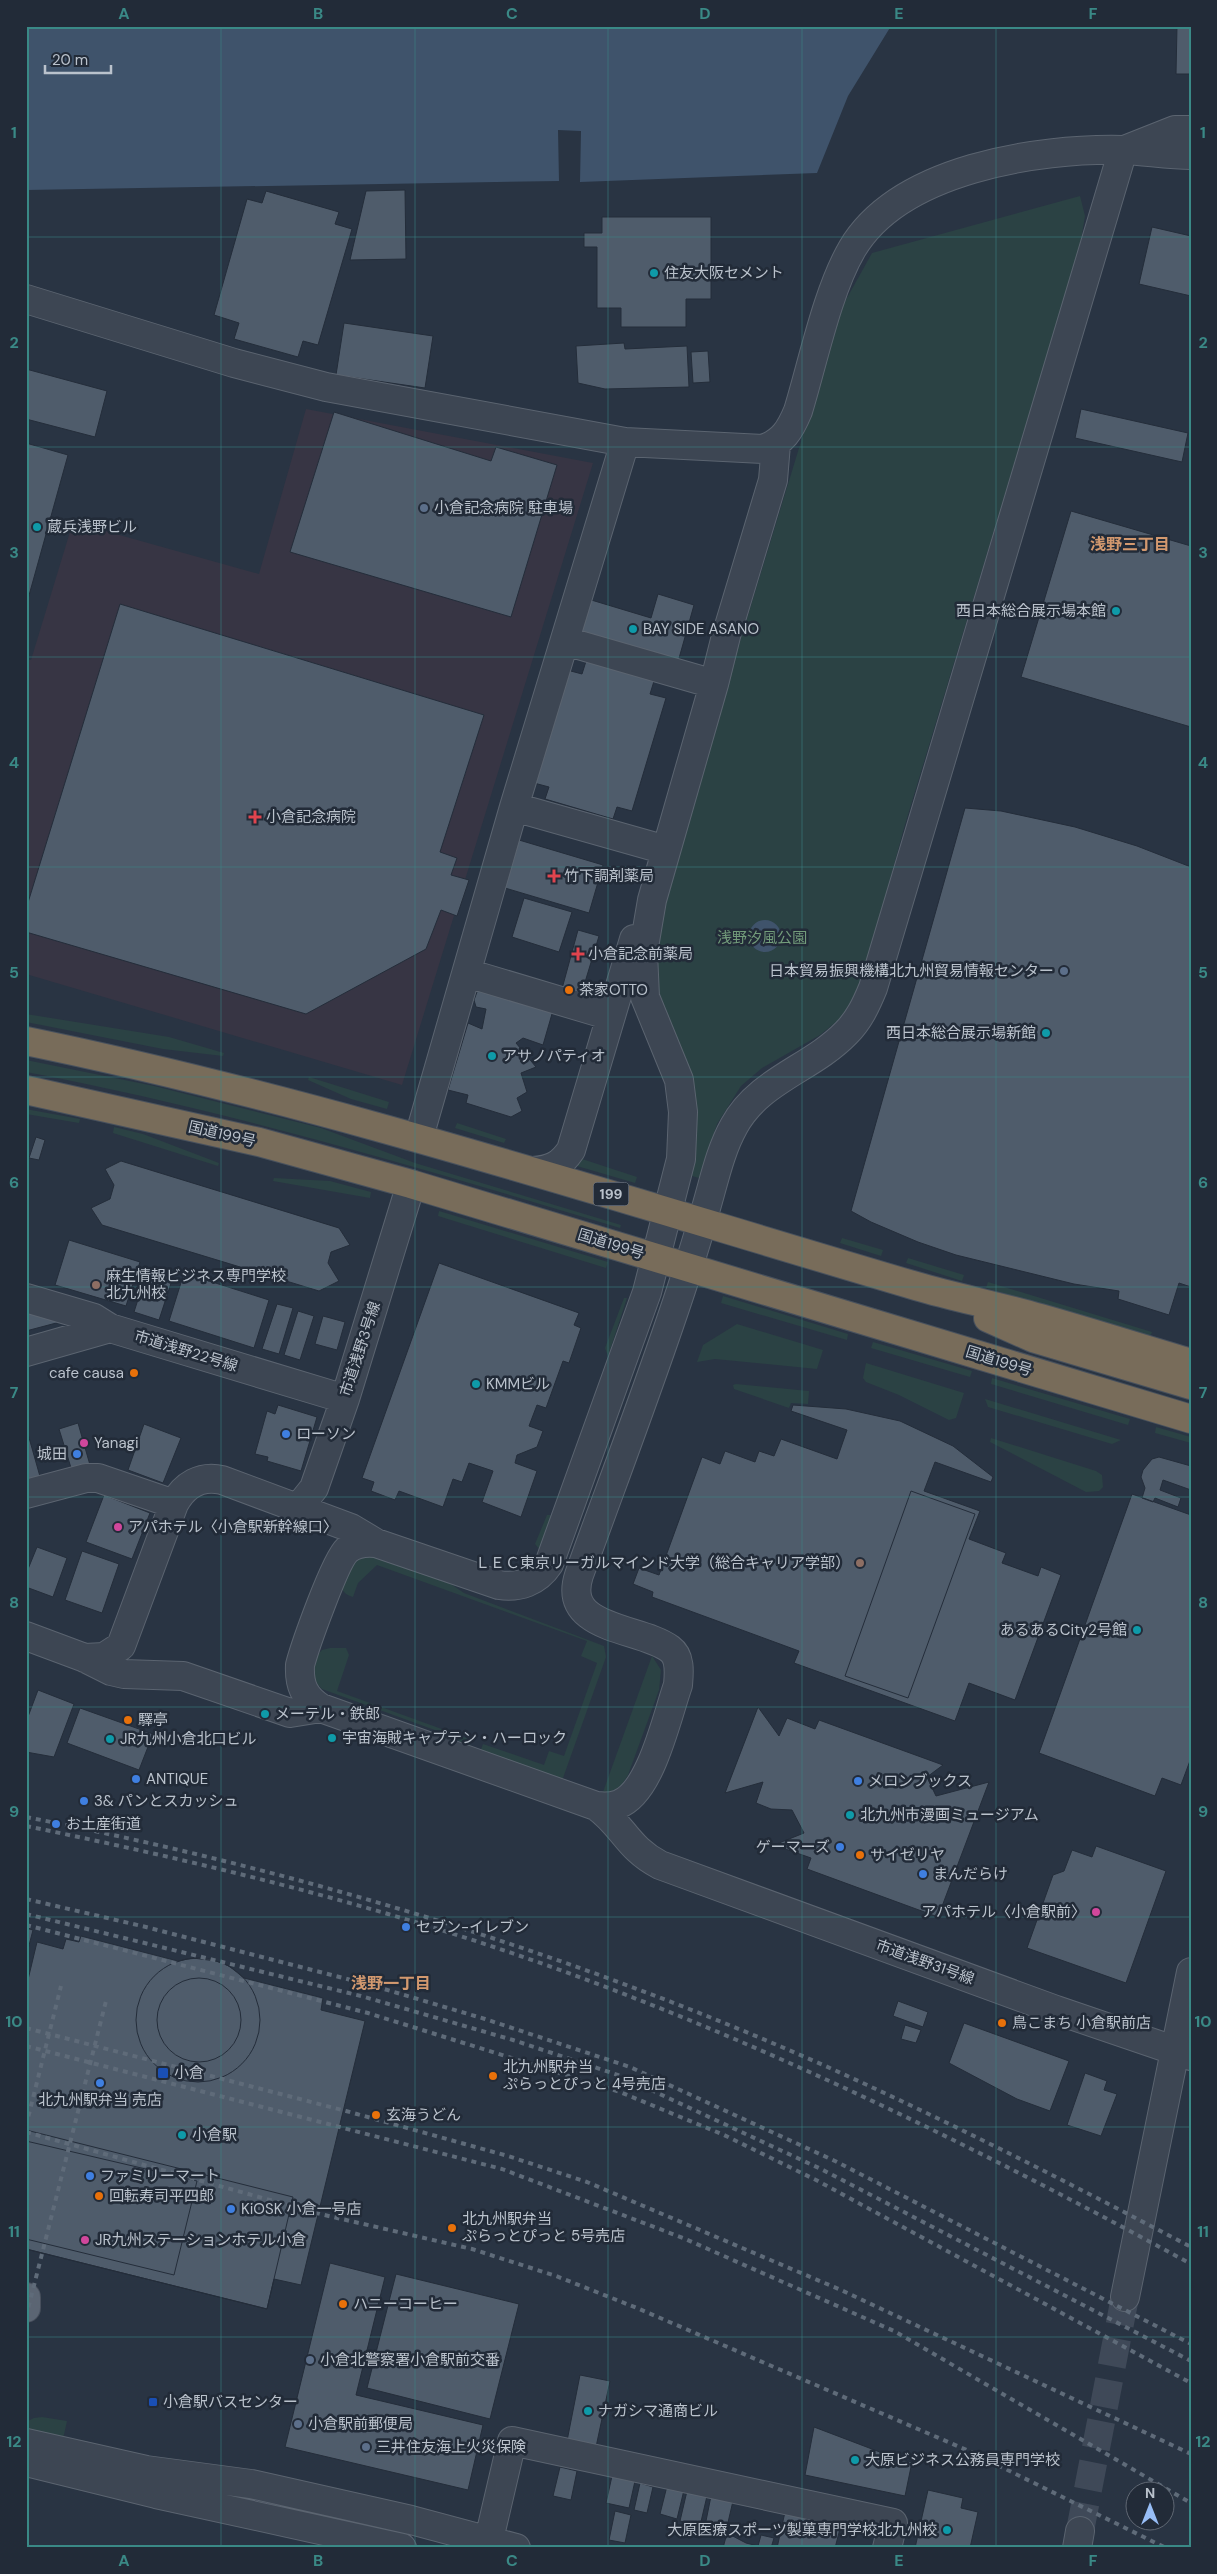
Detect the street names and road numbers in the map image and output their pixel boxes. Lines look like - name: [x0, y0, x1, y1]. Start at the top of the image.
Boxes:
- street label: 国道199号: [186, 1117, 258, 1151]
- road number: 199: [594, 1182, 628, 1206]
- street label: 国道199号: [575, 1224, 647, 1264]
- street label: 市道浅野3号線: [335, 1299, 385, 1399]
- street label: 市道浅野22号線: [132, 1326, 240, 1376]
- street label: 国道199号: [963, 1341, 1035, 1381]
- street label: 市道浅野31号線: [873, 1935, 977, 1989]

